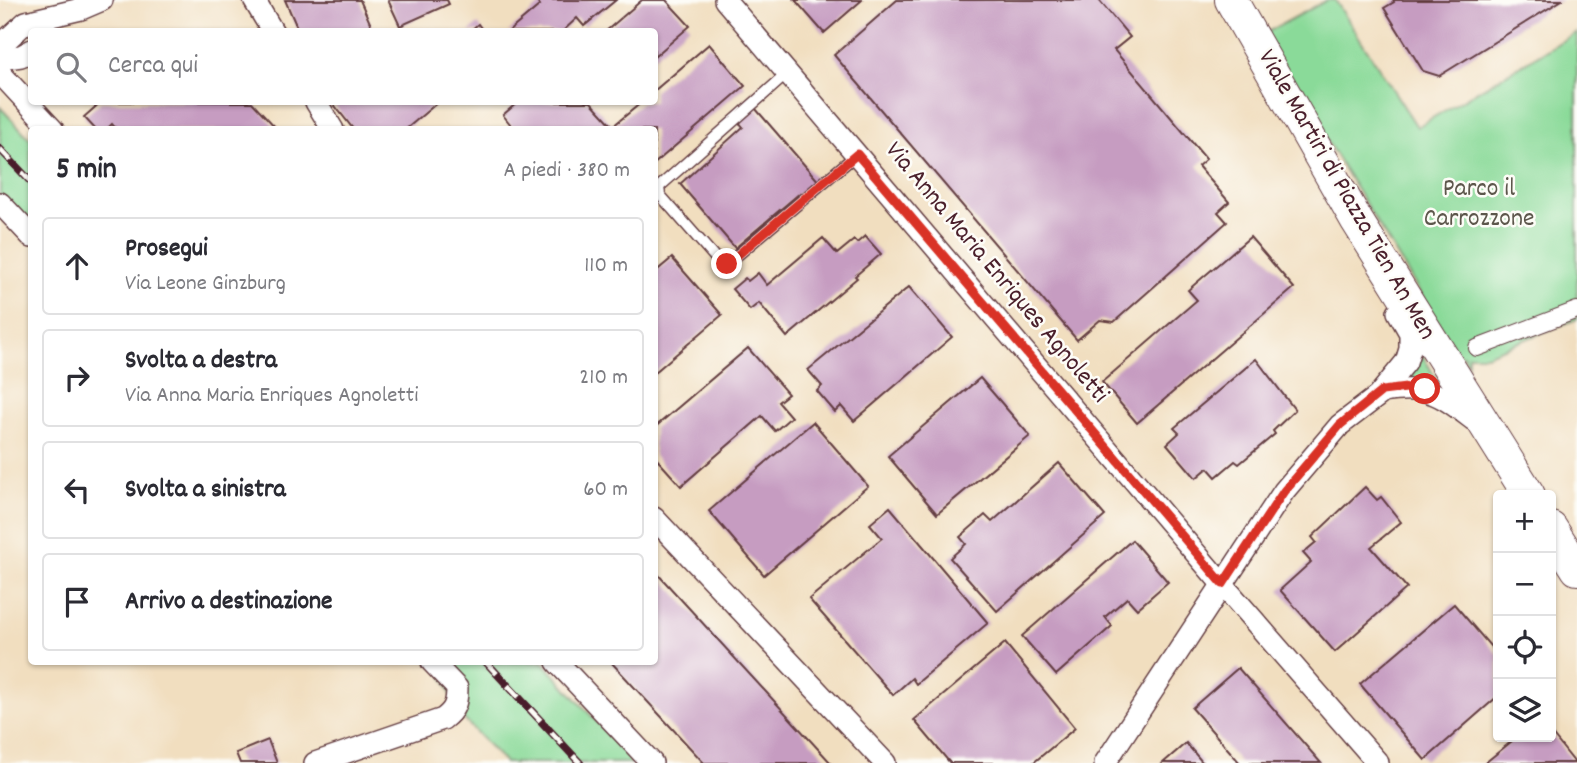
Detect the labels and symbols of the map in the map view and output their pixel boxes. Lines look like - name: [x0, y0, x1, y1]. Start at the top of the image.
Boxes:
- street label: Viale Martiri di Piazza Tien An Men: [1248, 43, 1444, 347]
- street label: Via Anna Maria Enriques Agnoletti: [875, 134, 1117, 412]
- park label: Parco il Carrozzone: [1424, 171, 1534, 238]
- route end: [711, 248, 742, 279]
- route start: [1409, 373, 1440, 404]

